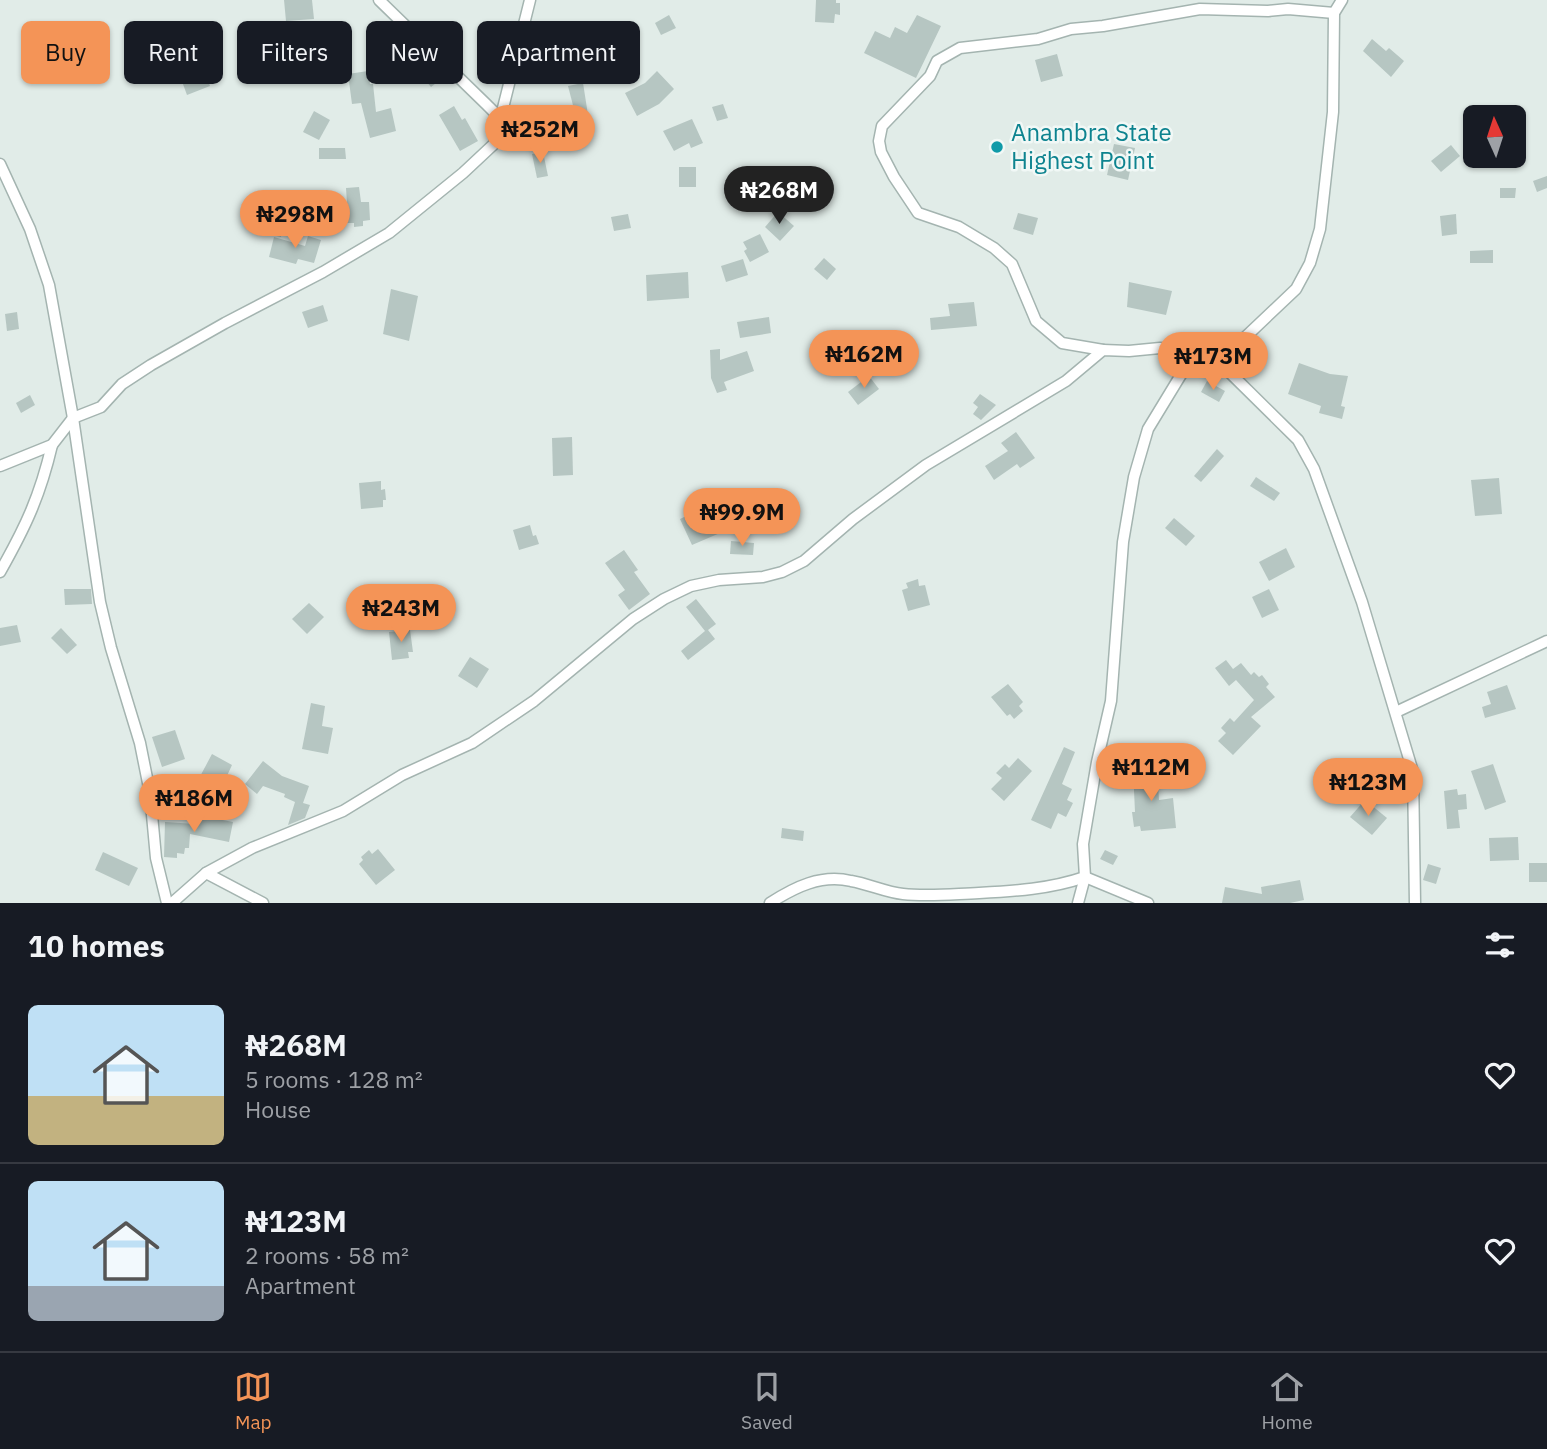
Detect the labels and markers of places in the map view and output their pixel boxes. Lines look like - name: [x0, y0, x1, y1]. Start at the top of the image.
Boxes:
- pin: ₦252M: [491, 106, 589, 165]
- place label: Anambra State Highest Point: [1011, 116, 1172, 176]
- marker: Anambra State Highest Point: [989, 139, 1005, 155]
- pin: ₦268M: [730, 166, 828, 226]
- pin: ₦298M: [246, 190, 344, 250]
- pin: ₦162M: [815, 330, 913, 390]
- pin: ₦173M: [1164, 332, 1262, 392]
- pin: ₦99.9M: [685, 489, 799, 548]
- pin: ₦243M: [352, 584, 450, 644]
- pin: ₦112M: [1102, 744, 1200, 803]
- pin: ₦123M: [1319, 758, 1417, 818]
- pin: ₦186M: [145, 774, 243, 834]

